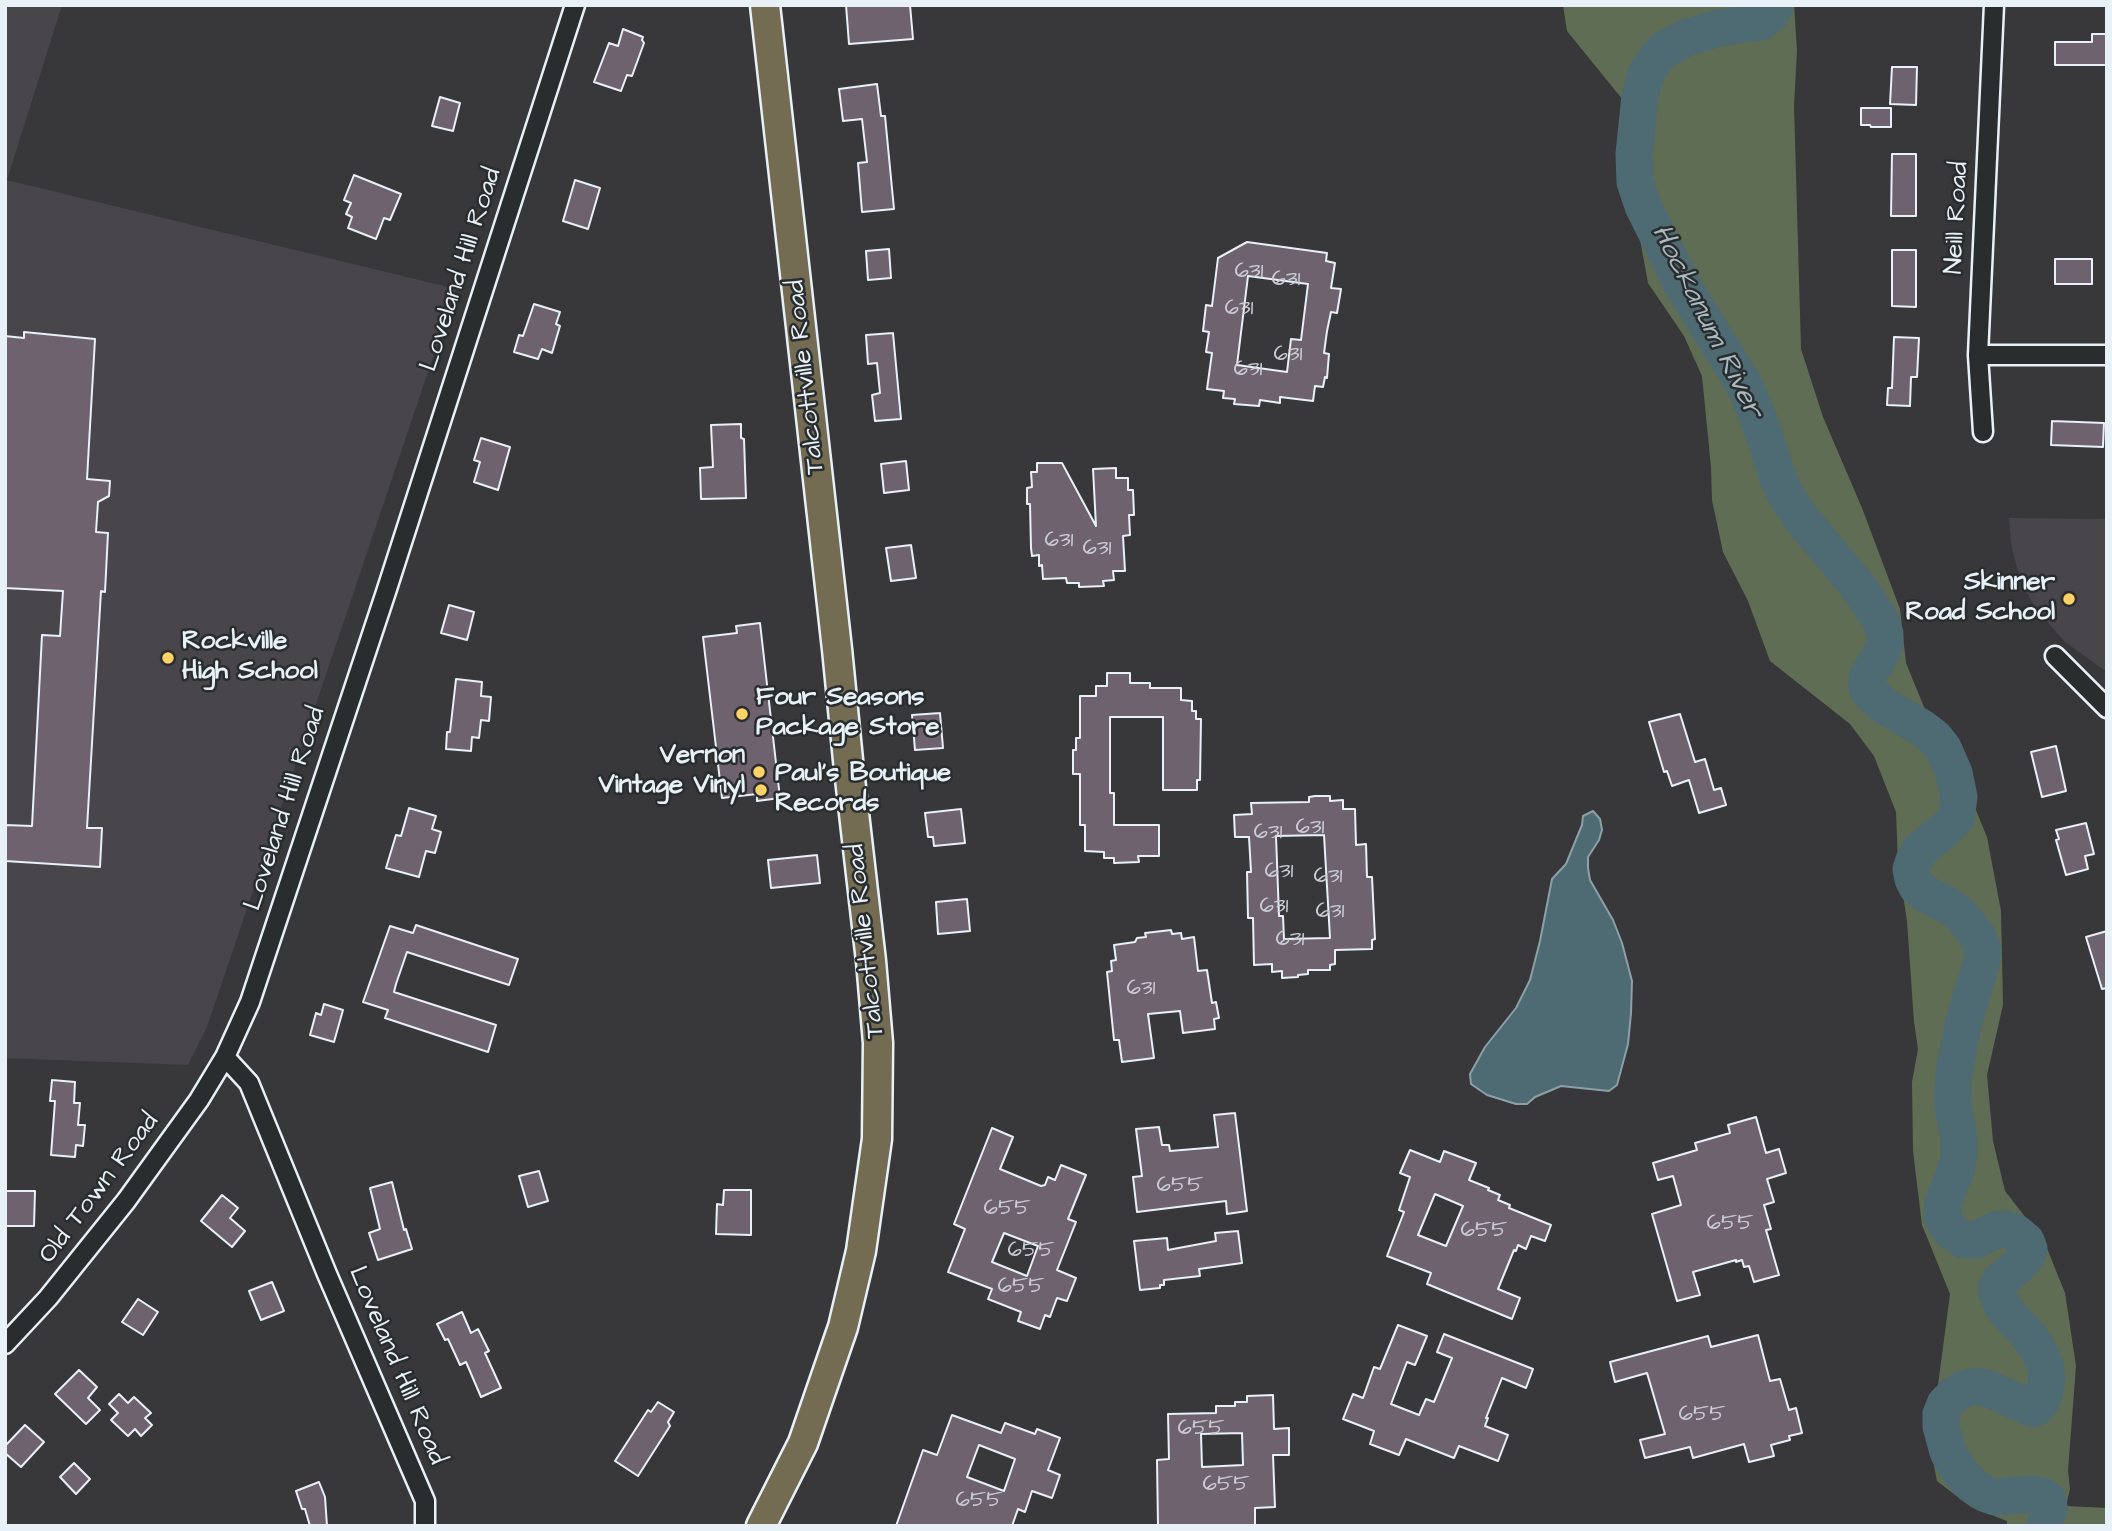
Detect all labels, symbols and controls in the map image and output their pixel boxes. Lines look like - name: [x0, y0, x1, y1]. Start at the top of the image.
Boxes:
- street label: Neill Road: [1939, 161, 1977, 275]
- street label: Loveland Hill Road: [414, 164, 510, 376]
- water label: Hockanum River: [1643, 220, 1769, 424]
- house number: 631: [1234, 258, 1264, 286]
- house number: 631: [1271, 266, 1301, 294]
- street label: Talcottville Road: [781, 278, 833, 476]
- house number: 631: [1224, 295, 1254, 323]
- house number: 631: [1273, 341, 1303, 369]
- house number: 631: [1233, 356, 1263, 384]
- house number: 631: [1044, 527, 1074, 555]
- house number: 631: [1082, 535, 1112, 563]
- place label: Skinner Road School: [1906, 568, 2055, 630]
- marker: Skinner Road School: [2061, 591, 2077, 607]
- place label: Rockville High School: [182, 627, 318, 688]
- marker: Rockville High School: [160, 650, 176, 666]
- place label: Four Seasons Package Store: [756, 683, 940, 744]
- street label: Loveland Hill Road: [238, 703, 334, 915]
- marker: Four Seasons Package Store: [734, 706, 750, 722]
- place label: Vernon Vintage Vinyl: [599, 741, 745, 802]
- place label: Paul's Boutique Records: [775, 759, 951, 820]
- marker: Vernon Vintage Vinyl: [751, 764, 767, 780]
- marker: Paul's Boutique Records: [753, 782, 769, 798]
- house number: 631: [1295, 814, 1325, 842]
- house number: 631: [1253, 819, 1283, 847]
- street label: Talcottville Road: [841, 842, 893, 1040]
- house number: 631: [1264, 858, 1294, 886]
- house number: 631: [1313, 863, 1343, 891]
- house number: 631: [1259, 893, 1289, 921]
- house number: 631: [1315, 898, 1345, 926]
- house number: 631: [1275, 926, 1305, 954]
- house number: 631: [1126, 975, 1156, 1003]
- street label: Old Town Road: [33, 1108, 167, 1270]
- house number: 655: [1157, 1172, 1203, 1200]
- house number: 655: [984, 1195, 1030, 1223]
- house number: 655: [1707, 1210, 1753, 1238]
- house number: 655: [1461, 1217, 1507, 1245]
- house number: 655: [1008, 1237, 1054, 1265]
- street label: Loveland Hill Road: [340, 1262, 452, 1470]
- house number: 655: [998, 1273, 1044, 1301]
- house number: 655: [1679, 1401, 1725, 1429]
- house number: 655: [1178, 1415, 1224, 1443]
- house number: 655: [1203, 1471, 1249, 1499]
- house number: 655: [956, 1487, 1002, 1515]

